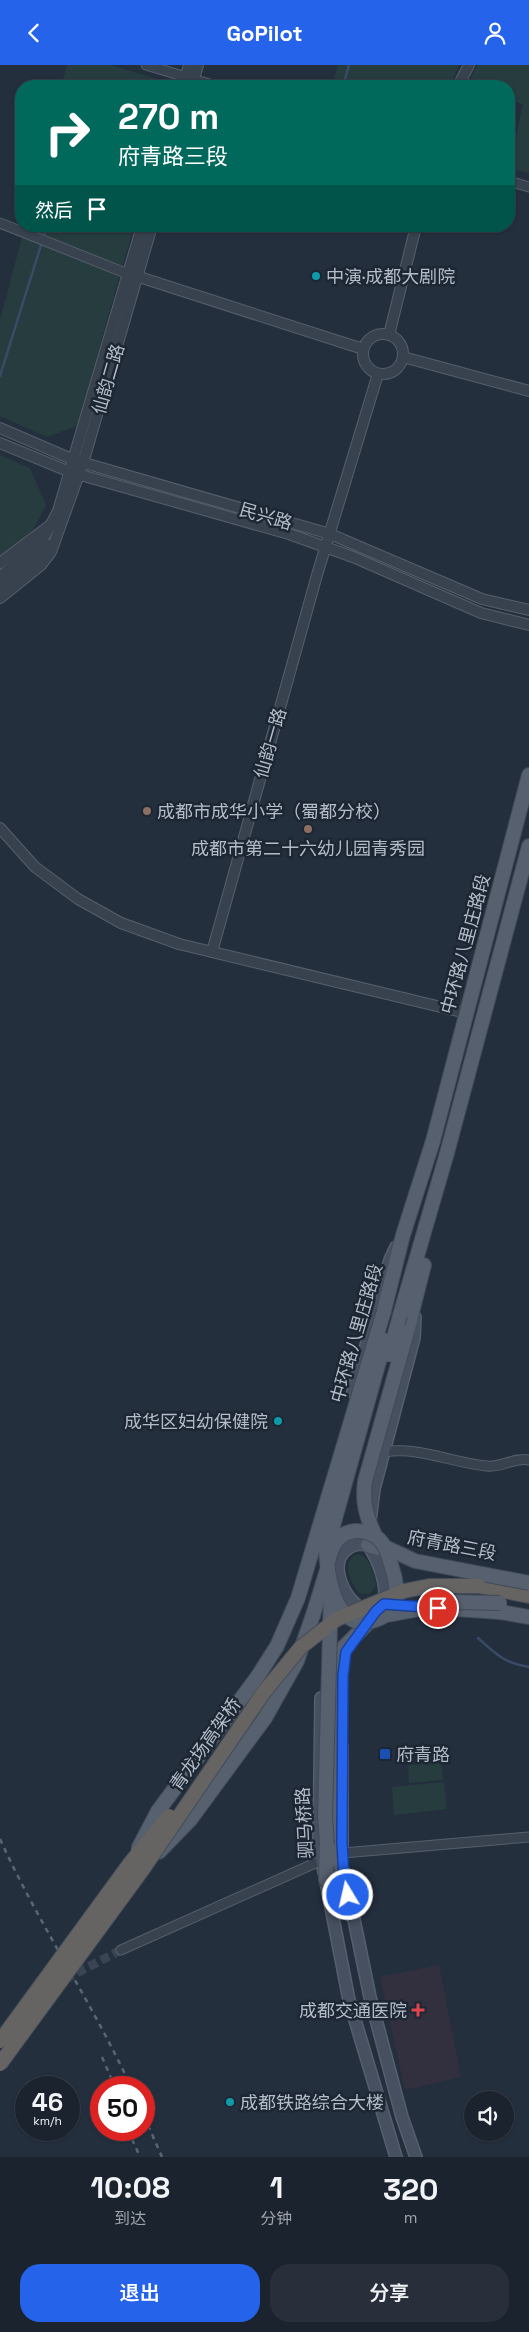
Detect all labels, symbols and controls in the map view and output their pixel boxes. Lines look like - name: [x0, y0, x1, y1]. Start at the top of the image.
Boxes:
- icon: back: [20, 19, 48, 47]
- text: GoPilot: [226, 19, 303, 47]
- icon: person: [481, 19, 509, 47]
- text: 270 m: [118, 95, 219, 139]
- icon: right: [35, 100, 100, 165]
- text: 府青路三段: [118, 142, 228, 170]
- icon: arrive: [83, 195, 111, 223]
- text: 然后: [35, 198, 73, 223]
- place label: 中演·成都大剧院: [326, 265, 455, 288]
- marker: 中演·成都大剧院: [310, 270, 322, 282]
- street label: 仙韵二路: [87, 341, 129, 417]
- street label: 民兴路: [237, 498, 295, 534]
- street label: 仙韵一路: [249, 705, 291, 781]
- place label: 成都市成华小学（蜀都分校）: [157, 800, 391, 823]
- marker: 成都市成华小学（蜀都分校）: [141, 805, 153, 817]
- marker: 成都市第二十六幼儿园青秀园: [302, 823, 314, 835]
- place label: 成都市第二十六幼儿园青秀园: [191, 837, 425, 860]
- street label: 中环路八里庄路段: [435, 871, 495, 1017]
- street label: 中环路八里庄路段: [325, 1261, 387, 1405]
- place label: 成华区妇幼保健院: [124, 1410, 268, 1433]
- marker: 成华区妇幼保健院: [272, 1415, 284, 1427]
- street label: 府青路三段: [406, 1525, 498, 1565]
- pin: [417, 1587, 459, 1629]
- icon: arrive: [424, 1594, 452, 1622]
- street label: 青龙场高架桥: [165, 1693, 245, 1795]
- place label: 府青路: [396, 1743, 450, 1766]
- marker: 府青路: [378, 1747, 392, 1761]
- street label: 驷马桥路: [291, 1786, 317, 1860]
- position arrow: [321, 1868, 373, 1920]
- place label: 成都交通医院: [299, 1999, 407, 2022]
- marker: 成都交通医院: [411, 2003, 425, 2017]
- speed limit sign: 50: [90, 2076, 155, 2141]
- text: 46: [32, 2086, 63, 2118]
- place label: 成都铁路综合大楼: [240, 2091, 384, 2114]
- map controls: [464, 2091, 514, 2141]
- button: sound: [464, 2091, 514, 2141]
- marker: 成都铁路综合大楼: [224, 2096, 236, 2108]
- text: km/h: [33, 2113, 62, 2129]
- text: 10:08: [91, 2168, 170, 2207]
- text: 1: [270, 2168, 283, 2207]
- text: 320: [383, 2170, 438, 2209]
- text: m: [404, 2207, 418, 2228]
- text: 到达: [114, 2208, 146, 2229]
- text: 分钟: [260, 2208, 292, 2229]
- button: 退出: [20, 2264, 260, 2322]
- button: 分享: [270, 2264, 509, 2322]

